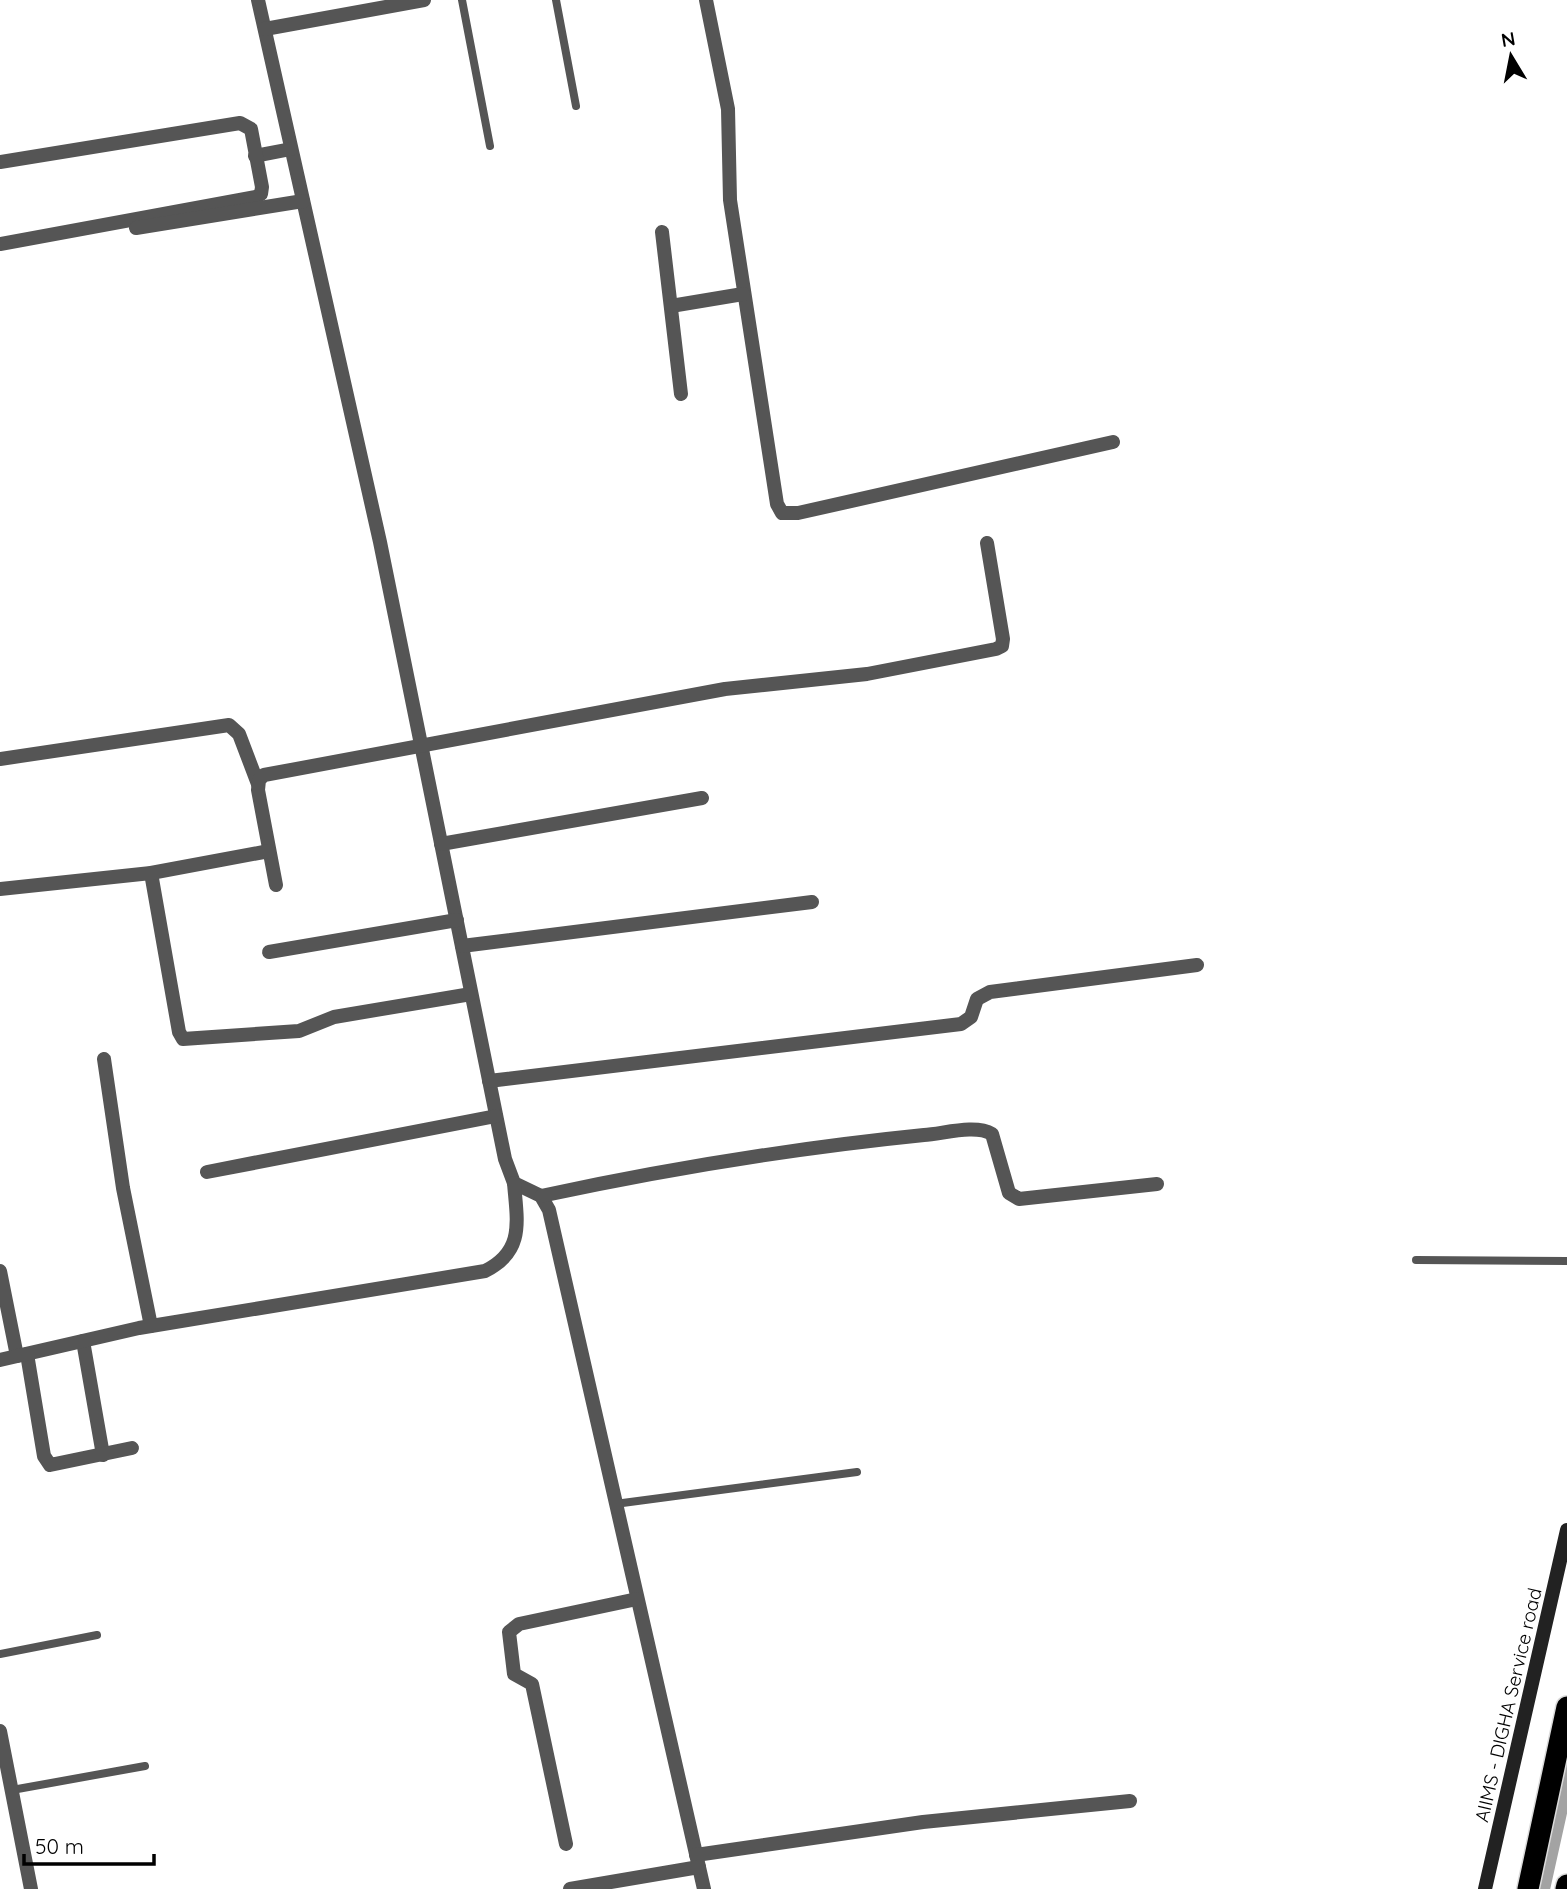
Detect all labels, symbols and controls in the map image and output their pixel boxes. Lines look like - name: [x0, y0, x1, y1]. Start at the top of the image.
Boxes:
- north arrow: [1476, 21, 1546, 91]
- text: N: [1499, 26, 1517, 52]
- street label: AIIMS - DIGHA Service road: [1469, 1586, 1547, 1824]
- scale bar: [24, 1822, 154, 1866]
- text: 50 m: [35, 1833, 84, 1859]

